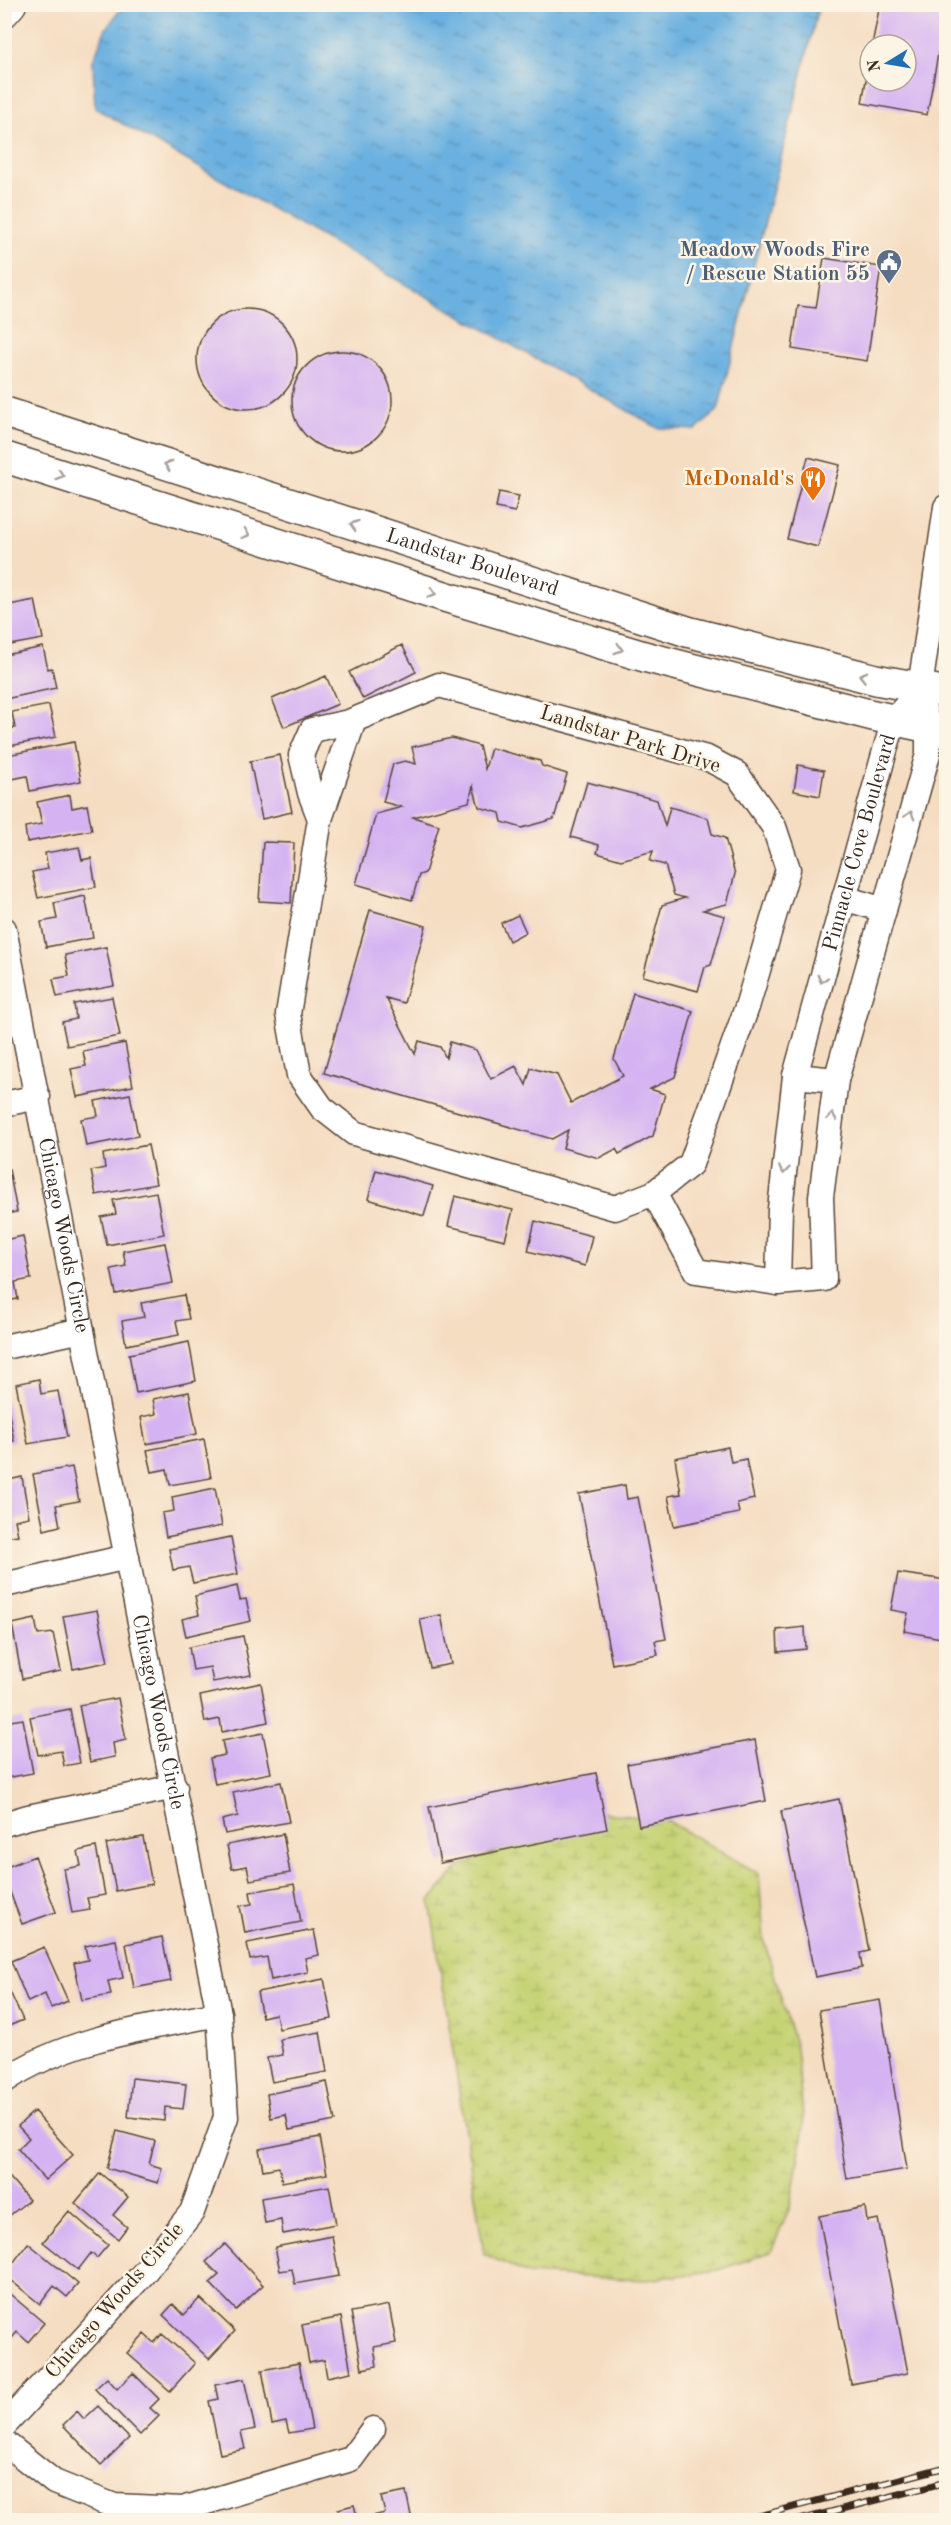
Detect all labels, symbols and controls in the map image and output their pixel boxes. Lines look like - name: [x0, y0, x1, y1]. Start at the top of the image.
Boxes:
- north arrow: [858, 33, 918, 93]
- text: N: [866, 57, 884, 73]
- place label: Meadow Woods Fire / Rescue Station 55: [680, 240, 870, 285]
- public building icon: Meadow Woods Fire / Rescue Station 55: [874, 247, 904, 285]
- one-way arrow: [163, 460, 174, 472]
- restaurant icon: McDonald's: [798, 464, 828, 502]
- one-way arrow: [54, 468, 65, 480]
- place label: McDonald's: [684, 469, 794, 490]
- one-way arrow: [349, 519, 360, 532]
- street label: Landstar Boulevard: [384, 525, 561, 600]
- one-way arrow: [240, 527, 251, 539]
- one-way arrow: [426, 586, 437, 598]
- one-way arrow: [613, 642, 624, 654]
- one-way arrow: [858, 671, 868, 683]
- street label: Landstar Park Drive: [537, 703, 723, 777]
- street label: Pinnacle Cove Boulevard: [819, 731, 900, 954]
- one-way arrow: [903, 810, 915, 821]
- one-way arrow: [816, 974, 829, 984]
- one-way arrow: [825, 1112, 837, 1121]
- street label: Chicago Woods Circle: [34, 1136, 93, 1335]
- one-way arrow: [779, 1165, 791, 1174]
- street label: Chicago Woods Circle: [128, 1613, 188, 1811]
- street label: Chicago Woods Circle: [42, 2219, 188, 2383]

